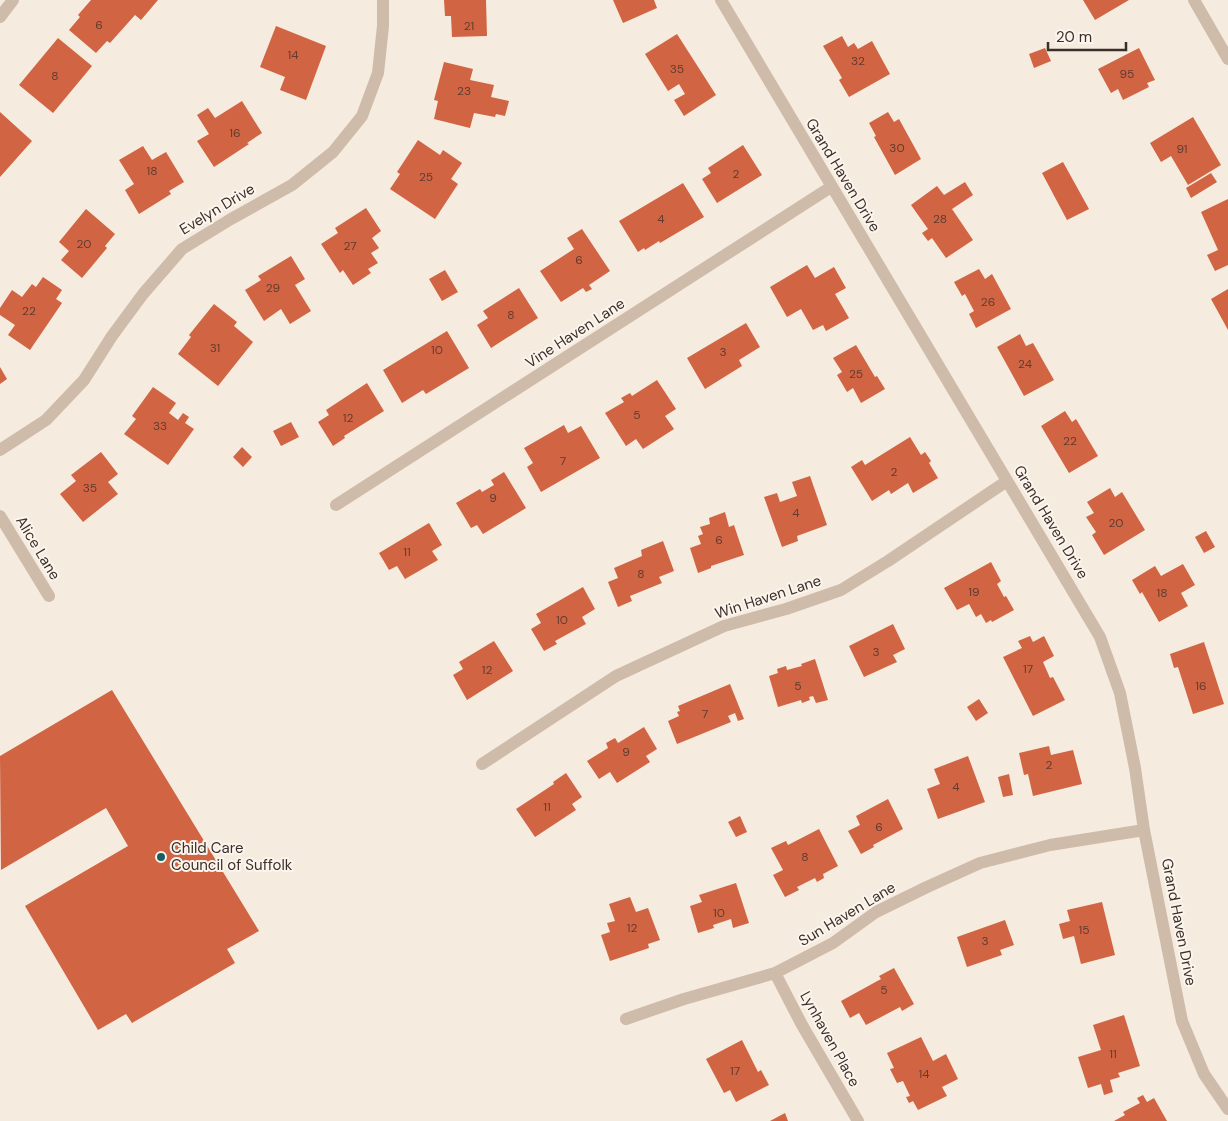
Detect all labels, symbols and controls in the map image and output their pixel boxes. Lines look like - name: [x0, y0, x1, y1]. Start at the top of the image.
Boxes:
- house number: 6: [95, 17, 103, 33]
- house number: 21: [464, 18, 474, 34]
- scale bar: [1048, 20, 1126, 52]
- text: 20 m: [1056, 27, 1092, 47]
- house number: 14: [287, 47, 299, 63]
- house number: 32: [851, 53, 865, 69]
- house number: 35: [670, 61, 684, 77]
- house number: 95: [1120, 66, 1134, 82]
- house number: 8: [51, 68, 59, 84]
- house number: 23: [457, 83, 471, 99]
- street label: Grand Haven Drive: [801, 114, 885, 236]
- house number: 16: [229, 125, 241, 141]
- house number: 30: [889, 140, 905, 156]
- house number: 91: [1176, 141, 1188, 157]
- house number: 18: [146, 163, 158, 179]
- house number: 2: [733, 166, 740, 182]
- house number: 25: [419, 169, 433, 185]
- street label: Evelyn Drive: [176, 179, 258, 239]
- house number: 4: [657, 211, 665, 227]
- house number: 28: [933, 211, 947, 227]
- house number: 20: [76, 236, 92, 252]
- house number: 27: [343, 238, 357, 254]
- house number: 6: [575, 252, 583, 268]
- house number: 29: [266, 280, 280, 296]
- street label: Vine Haven Lane: [521, 293, 629, 373]
- house number: 26: [981, 294, 995, 310]
- house number: 22: [22, 303, 36, 319]
- house number: 8: [507, 307, 515, 323]
- house number: 31: [210, 340, 220, 356]
- house number: 10: [431, 342, 443, 358]
- house number: 3: [719, 344, 727, 360]
- house number: 24: [1018, 356, 1032, 372]
- house number: 25: [849, 366, 863, 382]
- house number: 5: [633, 407, 641, 423]
- house number: 12: [343, 410, 353, 426]
- house number: 33: [153, 418, 167, 434]
- house number: 22: [1063, 433, 1077, 449]
- house number: 7: [560, 453, 566, 469]
- street label: Grand Haven Drive: [1009, 461, 1093, 583]
- house number: 2: [891, 464, 898, 480]
- house number: 35: [83, 480, 97, 496]
- house number: 9: [489, 490, 497, 506]
- house number: 4: [792, 505, 800, 521]
- street label: Alice Lane: [11, 512, 65, 584]
- house number: 20: [1108, 515, 1124, 531]
- house number: 6: [715, 532, 723, 548]
- house number: 11: [403, 544, 411, 560]
- house number: 8: [637, 566, 645, 582]
- street label: Win Haven Lane: [712, 570, 824, 624]
- house number: 19: [968, 584, 980, 600]
- house number: 18: [1156, 585, 1168, 601]
- house number: 10: [556, 612, 568, 628]
- house number: 3: [872, 644, 880, 660]
- house number: 17: [1023, 661, 1033, 677]
- house number: 12: [482, 662, 492, 678]
- house number: 5: [794, 678, 802, 694]
- house number: 16: [1195, 678, 1207, 694]
- house number: 7: [702, 706, 708, 722]
- house number: 9: [622, 744, 630, 760]
- house number: 2: [1046, 757, 1053, 773]
- house number: 4: [952, 779, 960, 795]
- house number: 11: [543, 799, 551, 815]
- house number: 6: [875, 819, 883, 835]
- place label: Child Care Council of Suffolk: [171, 838, 293, 875]
- house number: 8: [801, 849, 809, 865]
- marker: Child Care Council of Suffolk: [155, 851, 167, 863]
- street label: Grand Haven Drive: [1157, 857, 1201, 987]
- street label: Sun Haven Lane: [795, 877, 899, 951]
- house number: 10: [713, 905, 725, 921]
- house number: 12: [627, 920, 637, 936]
- house number: 15: [1078, 922, 1090, 938]
- house number: 3: [981, 933, 989, 949]
- house number: 5: [880, 982, 888, 998]
- street label: Lynhaven Place: [795, 988, 865, 1090]
- house number: 11: [1109, 1046, 1117, 1062]
- house number: 17: [730, 1063, 740, 1079]
- house number: 14: [918, 1066, 930, 1082]

